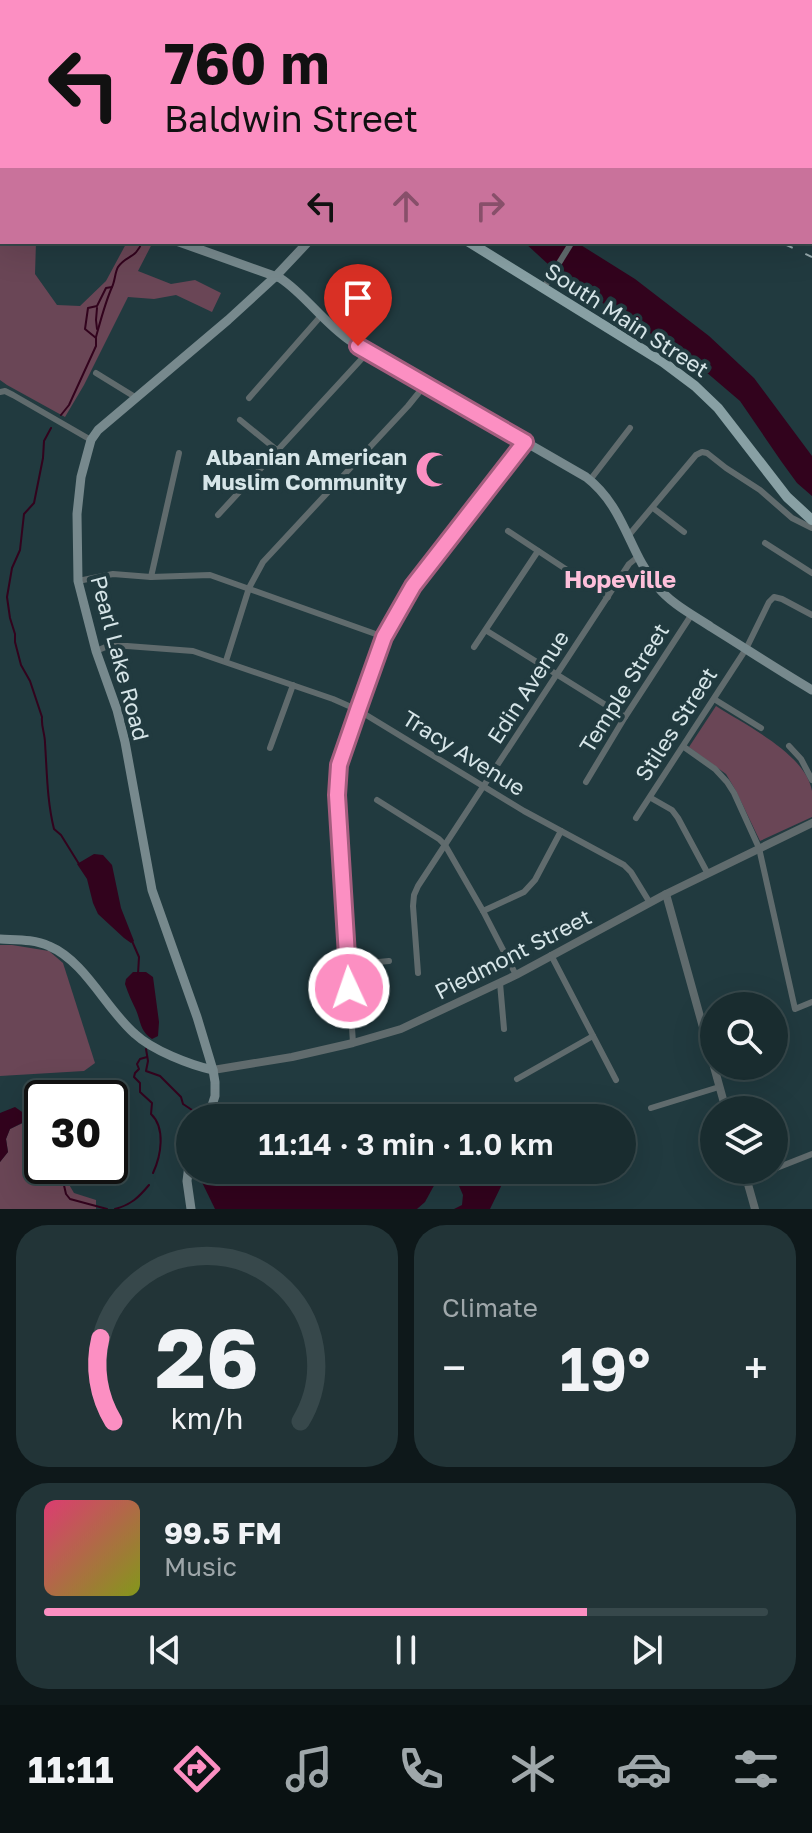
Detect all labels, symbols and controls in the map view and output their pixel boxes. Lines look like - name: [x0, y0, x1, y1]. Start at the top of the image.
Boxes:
- text: 760 m: [164, 29, 329, 96]
- icon: left: [32, 32, 136, 136]
- text: Baldwin Street: [164, 97, 418, 140]
- icon: left: [300, 184, 344, 228]
- icon: ahead: [384, 184, 428, 228]
- icon: right: [468, 184, 512, 228]
- street label: South Main Street: [540, 257, 714, 383]
- pin: [324, 264, 392, 346]
- icon: arrive: [336, 276, 380, 320]
- place label: Albanian American Muslim Community: [202, 443, 407, 495]
- mosque icon: Albanian American Muslim Community: [414, 451, 452, 489]
- district label: Hopeville: [564, 564, 676, 593]
- street label: Pearl Lake Road: [85, 572, 156, 743]
- street label: Temple Street: [573, 618, 674, 757]
- street label: Edin Avenue: [481, 625, 574, 748]
- street label: Stiles Street: [629, 662, 722, 786]
- street label: Tracy Avenue: [398, 704, 531, 801]
- street label: Piedmont Street: [430, 902, 596, 1005]
- position arrow: [307, 946, 391, 1030]
- map controls: [700, 992, 788, 1184]
- button: search: [700, 992, 788, 1080]
- speed limit sign: 30: [24, 1080, 128, 1184]
- button: layers: [700, 1096, 788, 1184]
- text: 11:14 · 3 min · 1.0 km: [259, 1126, 553, 1162]
- text: Climate: [442, 1292, 538, 1323]
- text: 26: [155, 1306, 259, 1406]
- text: 19°: [559, 1332, 651, 1404]
- text: −: [442, 1341, 466, 1394]
- text: +: [744, 1341, 768, 1394]
- text: km/h: [171, 1401, 243, 1435]
- text: 99.5 FM: [164, 1515, 282, 1551]
- text: Music: [164, 1551, 237, 1582]
- icon: previous: [143, 1628, 187, 1672]
- icon: pause: [384, 1628, 428, 1672]
- icon: next: [625, 1628, 669, 1672]
- icon: directions: [169, 1741, 225, 1797]
- icon: music: [281, 1741, 337, 1797]
- icon: phone: [393, 1741, 449, 1797]
- icon: climate: [505, 1741, 561, 1797]
- icon: car: [616, 1741, 672, 1797]
- icon: filters: [728, 1741, 784, 1797]
- text: 11:11: [28, 1748, 114, 1791]

